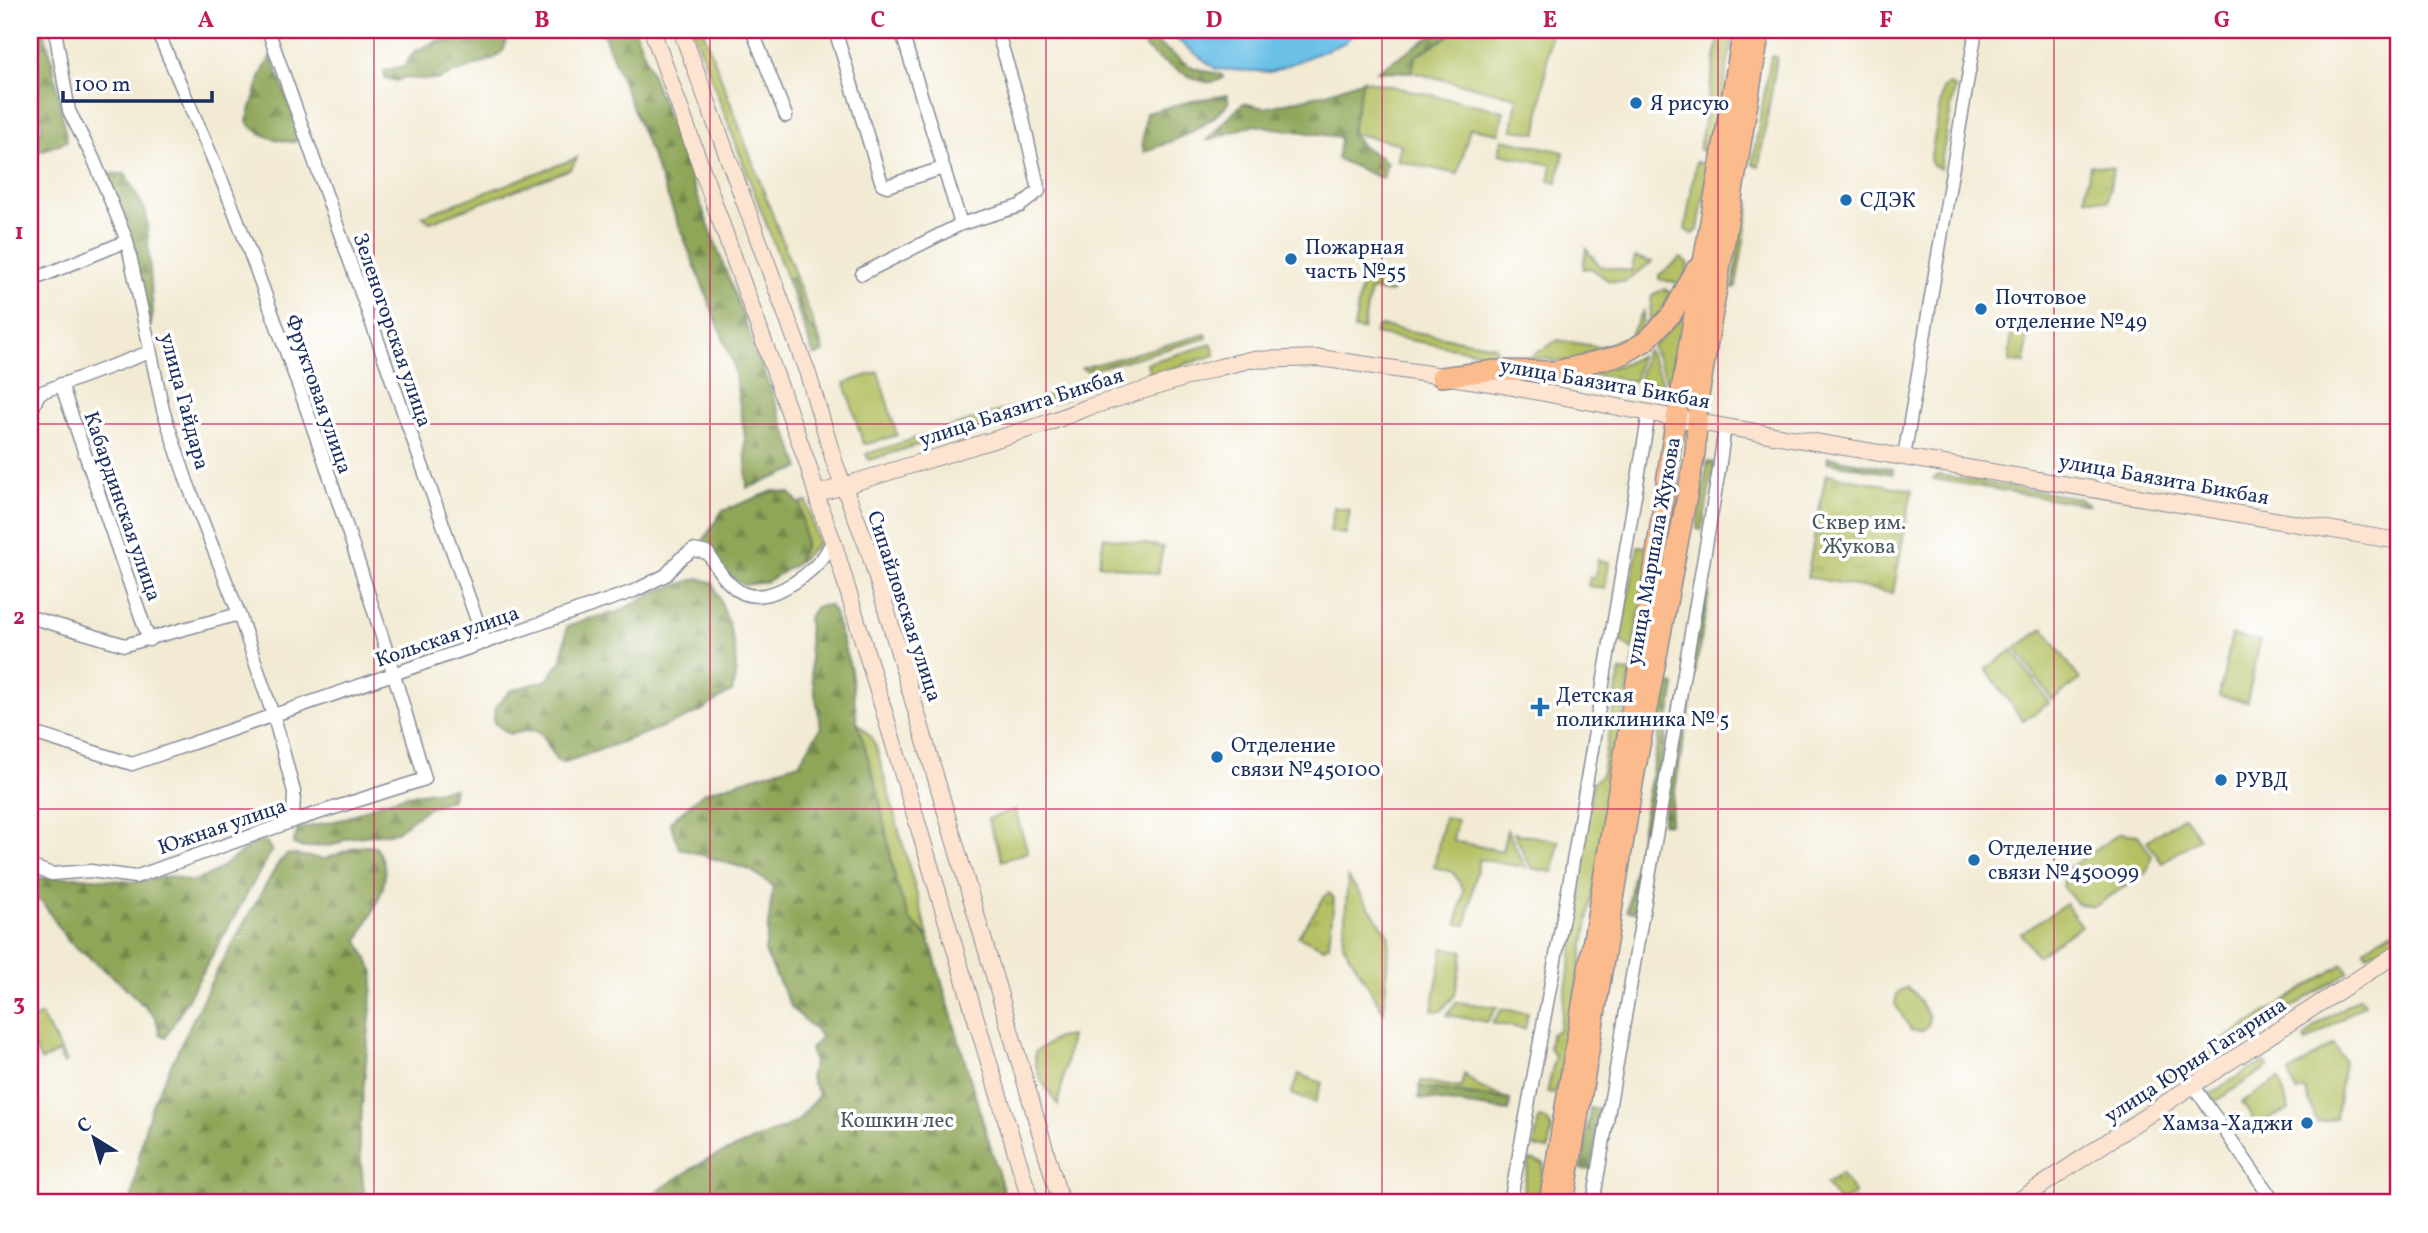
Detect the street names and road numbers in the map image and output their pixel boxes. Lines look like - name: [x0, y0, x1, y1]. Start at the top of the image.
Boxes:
- street label: Зеленогорская улица: [345, 230, 438, 431]
- street label: Фруктовая улица: [277, 311, 358, 478]
- street label: улица Гайдара: [151, 330, 216, 473]
- street label: улица Баязита Бикбая: [1497, 352, 1712, 417]
- street label: улица Баязита Бикбая: [916, 362, 1127, 455]
- street label: Кабардинская улица: [75, 408, 168, 605]
- street label: улица Маршала Жукова: [1620, 435, 1689, 668]
- street label: улица Баязита Бикбая: [2056, 448, 2271, 513]
- street label: Сипайловская улица: [859, 507, 948, 706]
- street label: Кольская улица: [372, 599, 523, 676]
- street label: Южная улица: [154, 792, 291, 863]
- street label: улица Юрия Гагарина: [2099, 991, 2293, 1131]

